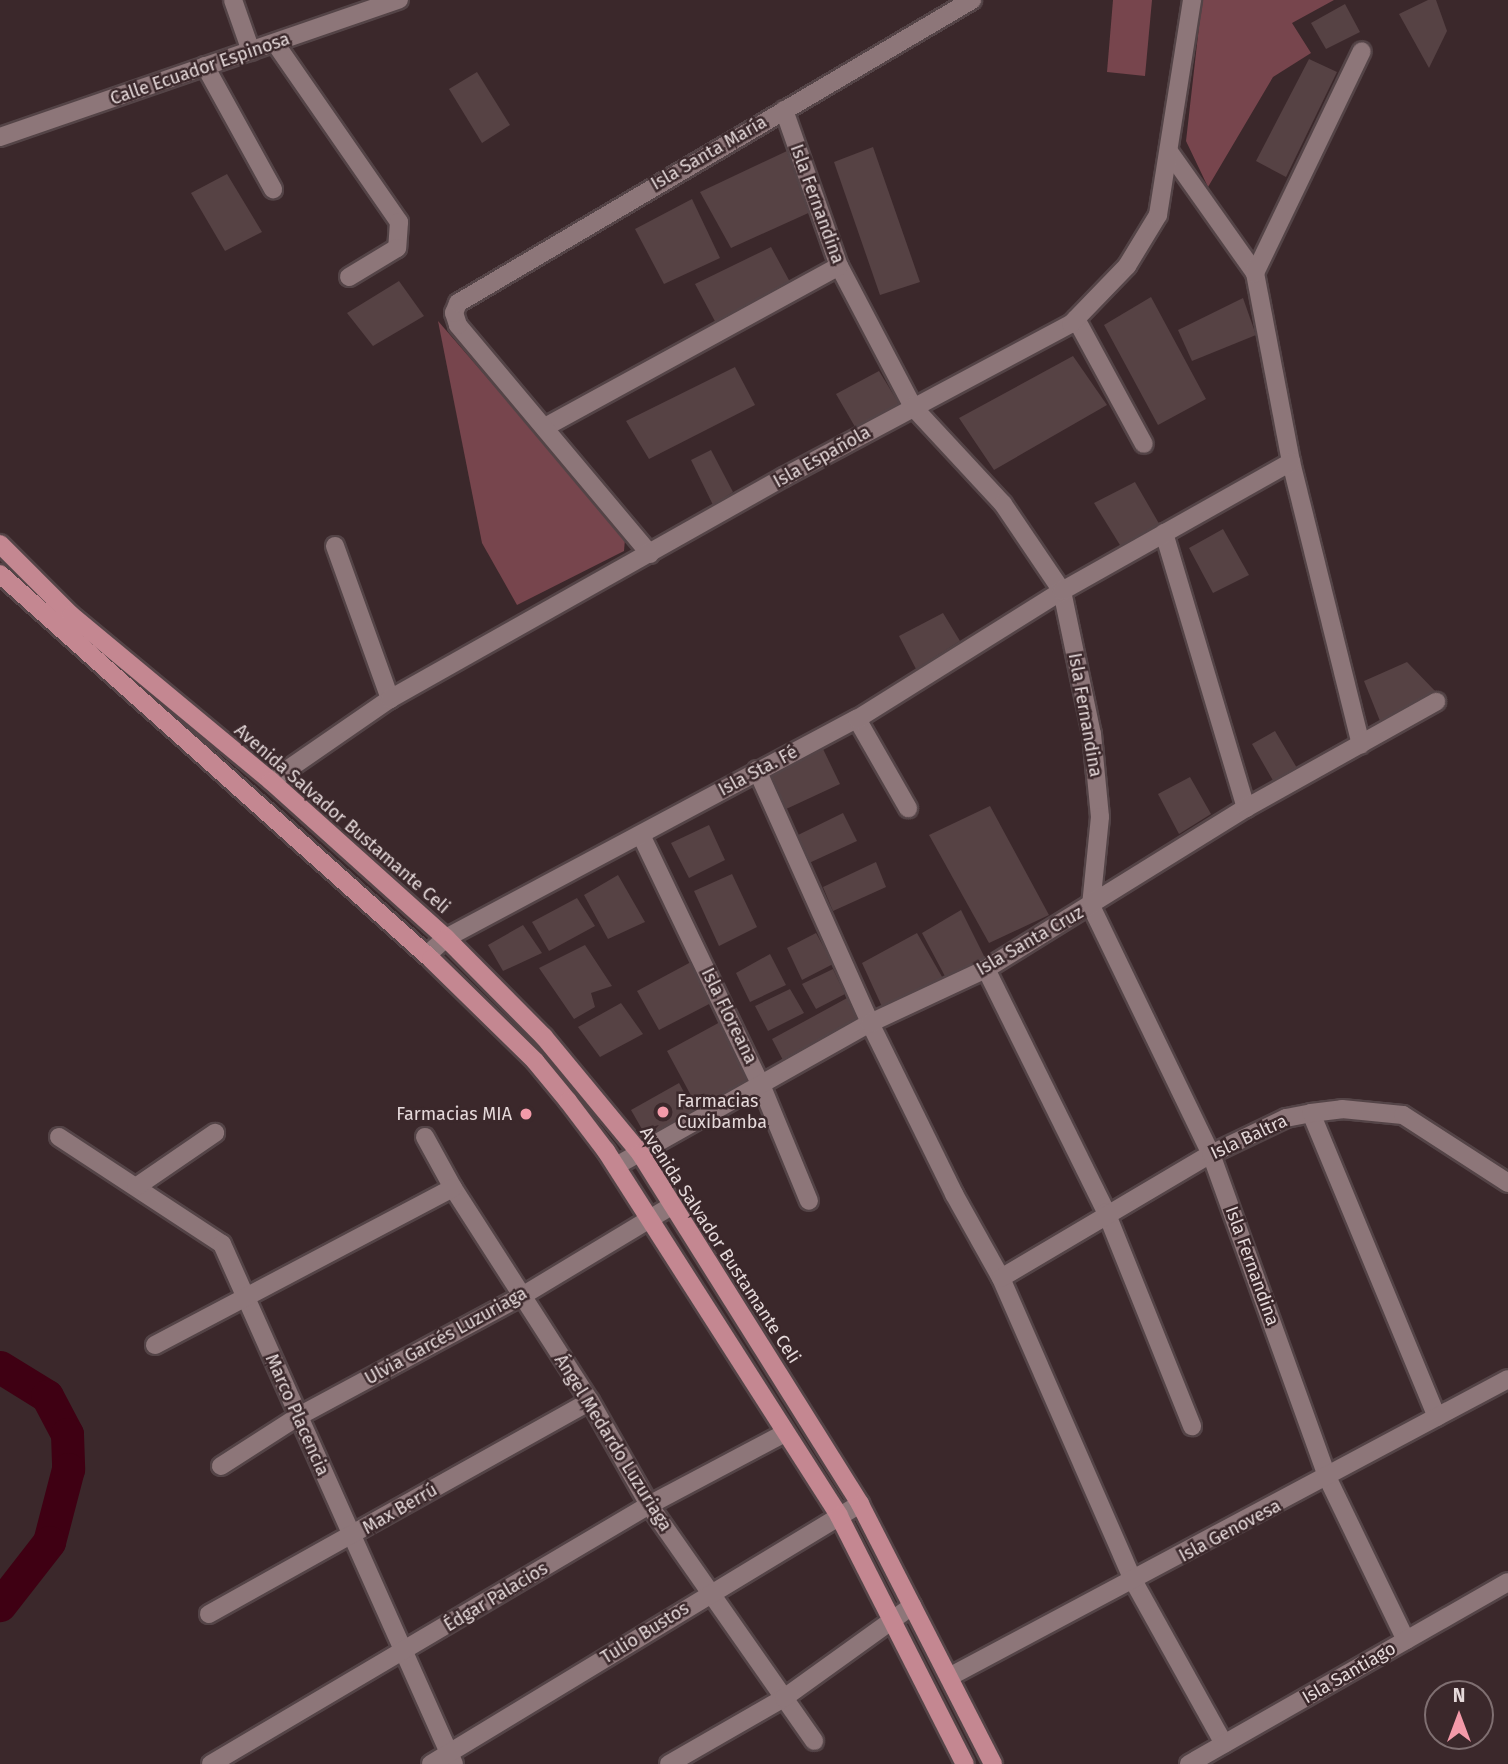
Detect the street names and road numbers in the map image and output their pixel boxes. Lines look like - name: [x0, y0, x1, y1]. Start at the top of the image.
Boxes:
- street label: Calle Ecuador Espinosa: [107, 28, 293, 110]
- street label: Isla Santa María: [647, 111, 771, 195]
- street label: Isla Fernandina: [785, 141, 849, 267]
- street label: Isla Española: [770, 421, 874, 493]
- street label: Isla Fernandina: [1063, 651, 1107, 779]
- street label: Avenida Salvador Bustamante Celi: [230, 720, 454, 918]
- street label: Isla Sta. Fé: [715, 741, 801, 801]
- street label: Isla Santa Cruz: [973, 902, 1087, 980]
- street label: Isla Floreana: [697, 965, 761, 1067]
- street label: Isla Baltra: [1207, 1110, 1291, 1164]
- street label: Avenida Salvador Bustamante Celi: [635, 1122, 805, 1368]
- street label: Isla Fernandina: [1220, 1203, 1284, 1329]
- street label: Ulvia Garcés Luzuriaga: [361, 1282, 531, 1390]
- street label: Marco Placencia: [260, 1351, 334, 1479]
- street label: Ángel Medardo Luzuriaga: [550, 1351, 676, 1535]
- street label: Max Berrú: [359, 1479, 441, 1539]
- street label: Isla Genovesa: [1175, 1495, 1285, 1567]
- street label: Édgar Palacios: [440, 1558, 552, 1636]
- street label: Tulio Bustos: [597, 1597, 693, 1669]
- street label: Isla Santiago: [1298, 1638, 1400, 1708]

